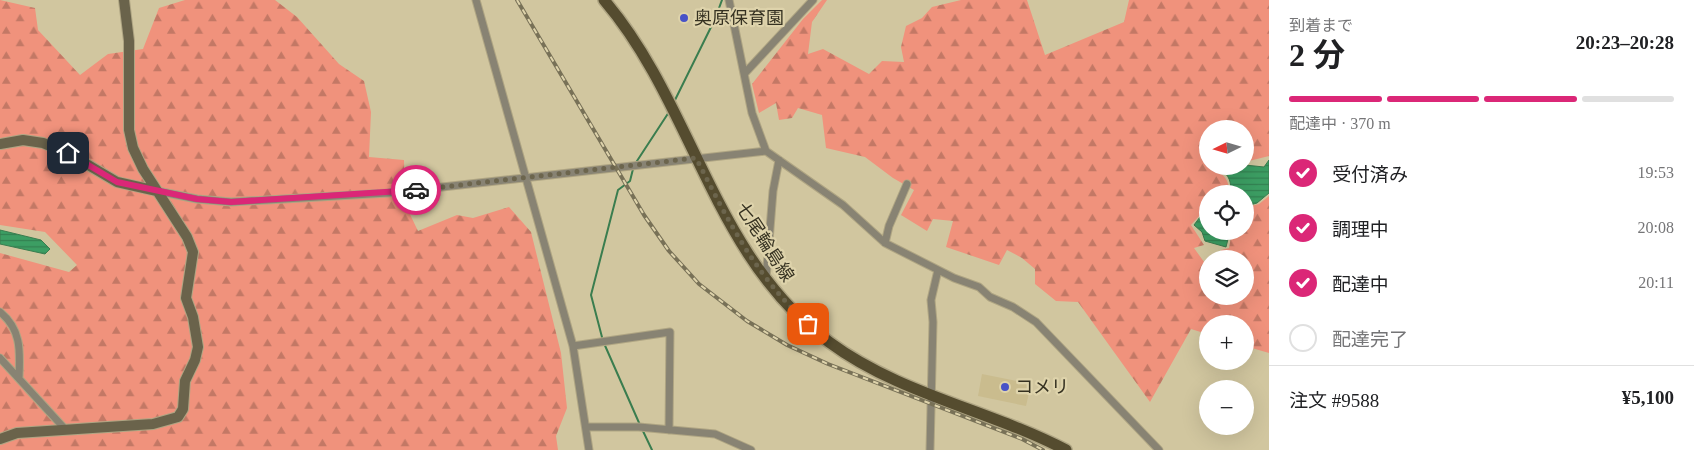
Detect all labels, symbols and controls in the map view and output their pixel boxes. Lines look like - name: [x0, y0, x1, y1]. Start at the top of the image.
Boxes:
- place label: 奥原保育園: [694, 8, 784, 28]
- marker: 奥原保育園: [678, 12, 690, 24]
- text: 到着まで: [1289, 17, 1353, 34]
- text: 20:23–20:28: [1576, 32, 1674, 53]
- text: 2 分: [1289, 37, 1345, 73]
- text: 配達中 · 370 m: [1289, 115, 1391, 132]
- north arrow: [1199, 120, 1254, 175]
- map controls: [1199, 120, 1254, 435]
- pin: [47, 132, 89, 174]
- icon: home: [54, 139, 82, 167]
- icon: check: [1289, 159, 1317, 187]
- text: 受付済み: [1332, 164, 1408, 185]
- text: 19:53: [1638, 164, 1674, 181]
- courier: [391, 165, 441, 215]
- icon: car: [402, 176, 430, 204]
- button: locate: [1199, 185, 1254, 240]
- street label: 七尾輪島線: [732, 199, 798, 285]
- icon: check: [1289, 214, 1317, 242]
- text: 調理中: [1332, 219, 1389, 240]
- text: 20:08: [1638, 219, 1674, 236]
- button: layers: [1199, 250, 1254, 305]
- icon: check: [1289, 269, 1317, 297]
- text: 配達中: [1332, 274, 1389, 295]
- text: 20:11: [1638, 274, 1674, 291]
- pin: [787, 303, 829, 345]
- icon: bag: [794, 310, 822, 338]
- button: +: [1199, 315, 1254, 370]
- text: 配達完了: [1332, 329, 1408, 350]
- place label: コメリ: [1015, 377, 1069, 397]
- button: −: [1199, 380, 1254, 435]
- marker: コメリ: [999, 381, 1011, 393]
- text: ¥5,100: [1622, 387, 1674, 408]
- text: 注文 #9588: [1289, 390, 1379, 411]

